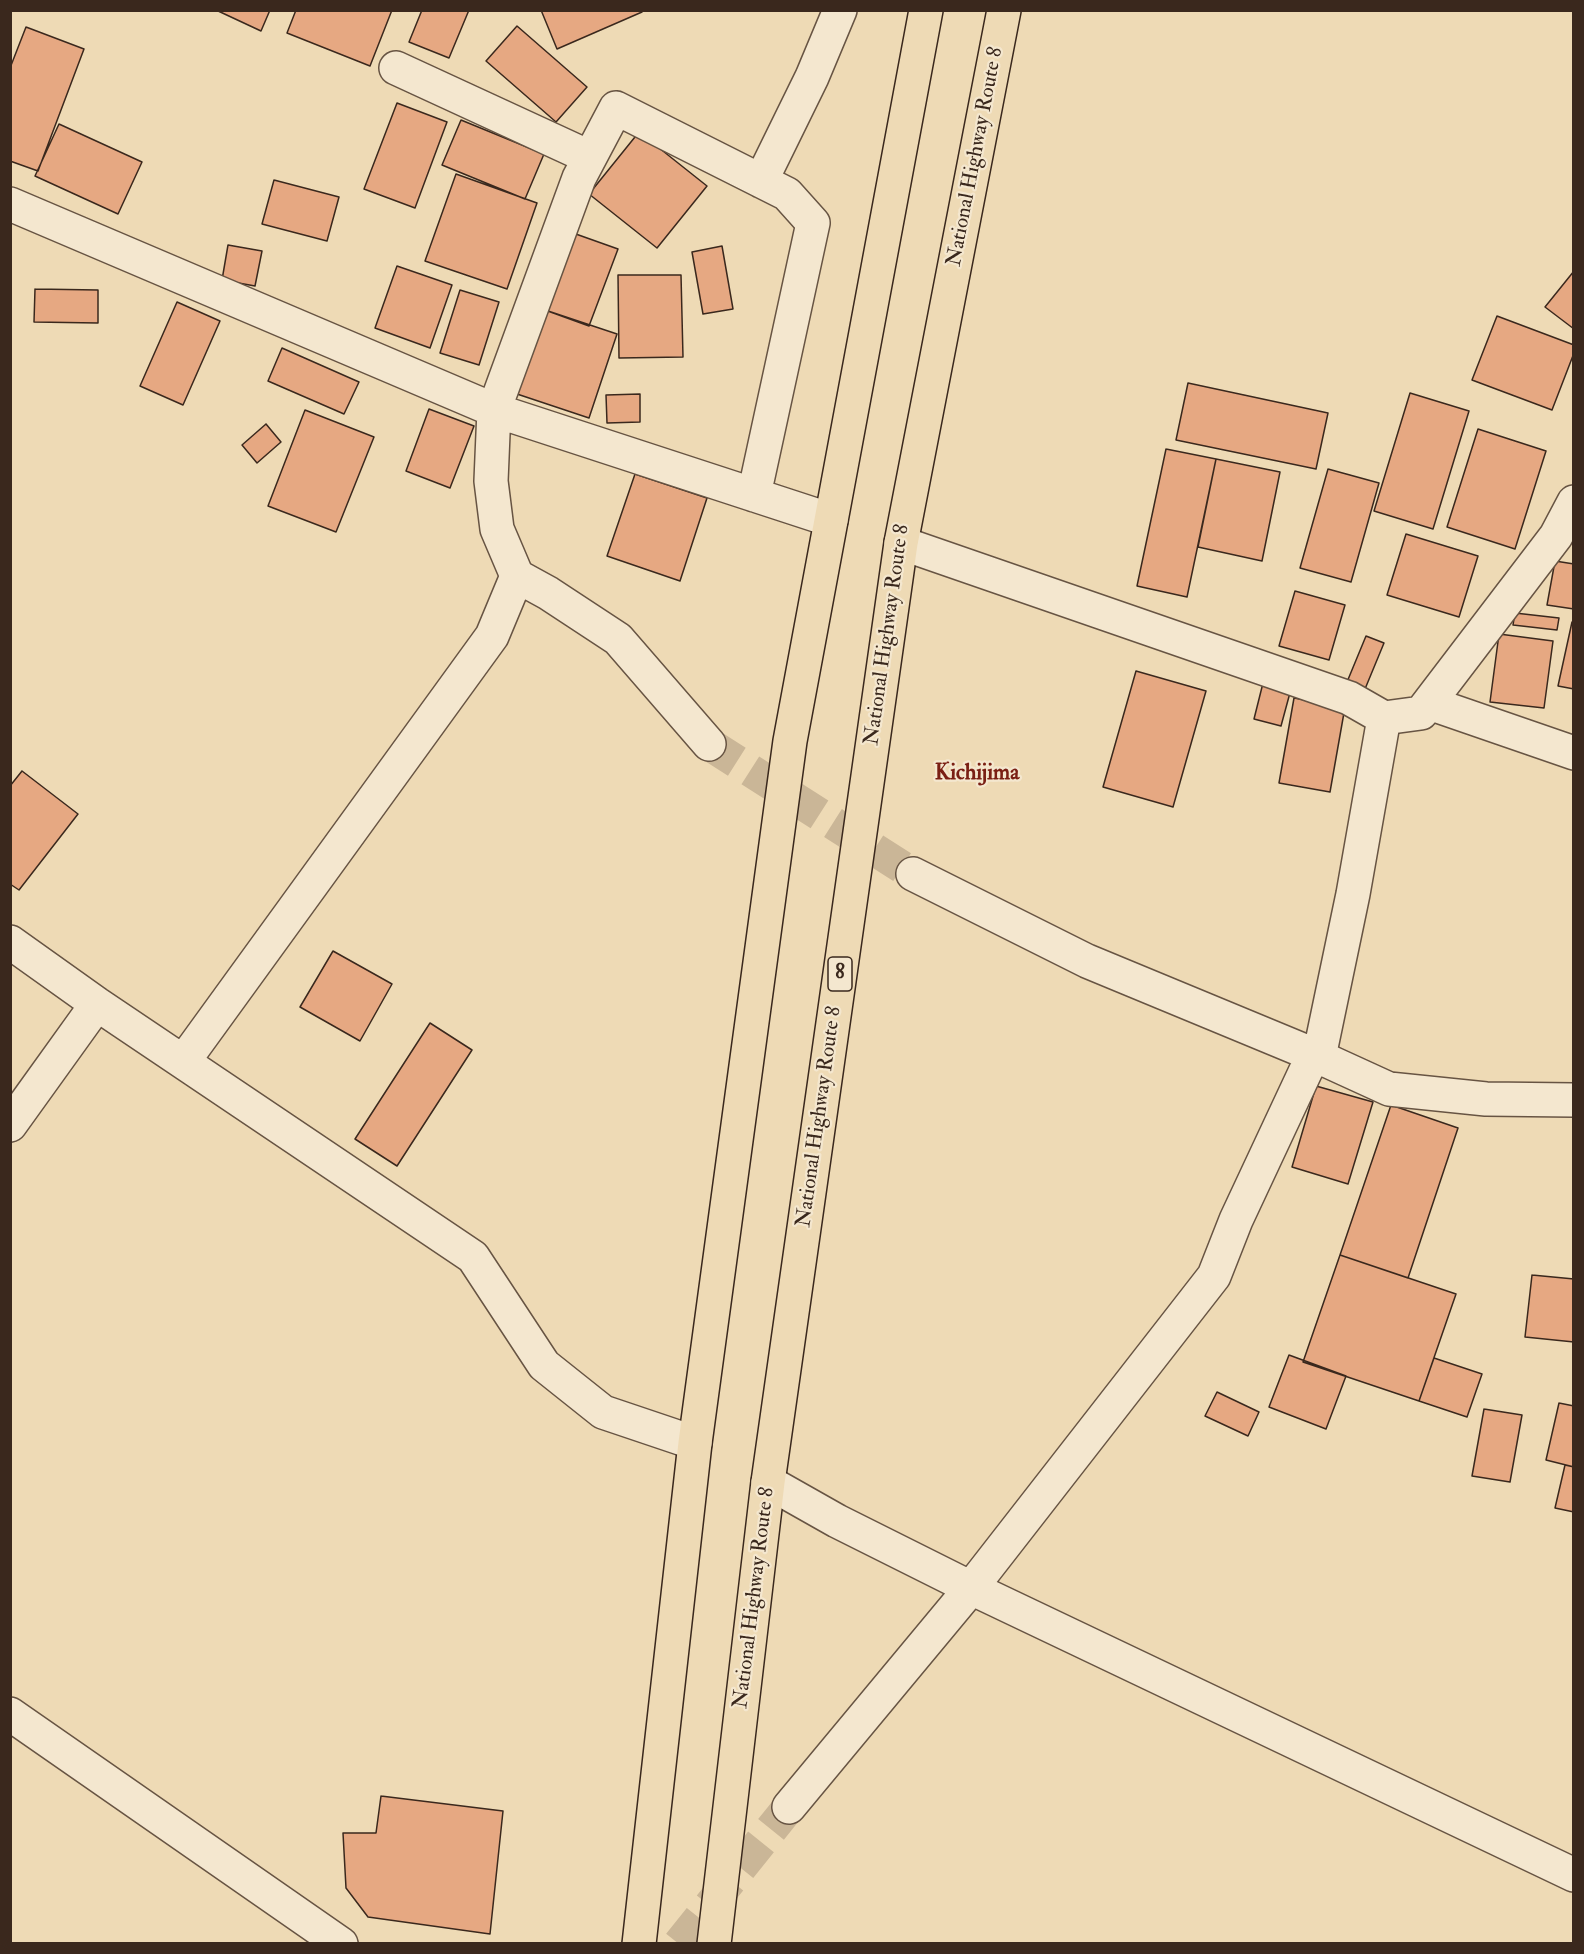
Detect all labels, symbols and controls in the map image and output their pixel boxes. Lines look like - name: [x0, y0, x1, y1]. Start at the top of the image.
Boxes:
- street label: National Highway Route 8: [942, 45, 1010, 269]
- street label: National Highway Route 8: [860, 523, 916, 747]
- district label: Kichijima: [935, 761, 1019, 787]
- road number: 8: [828, 957, 852, 991]
- street label: National Highway Route 8: [792, 1005, 848, 1229]
- street label: National Highway Route 8: [729, 1486, 781, 1710]

